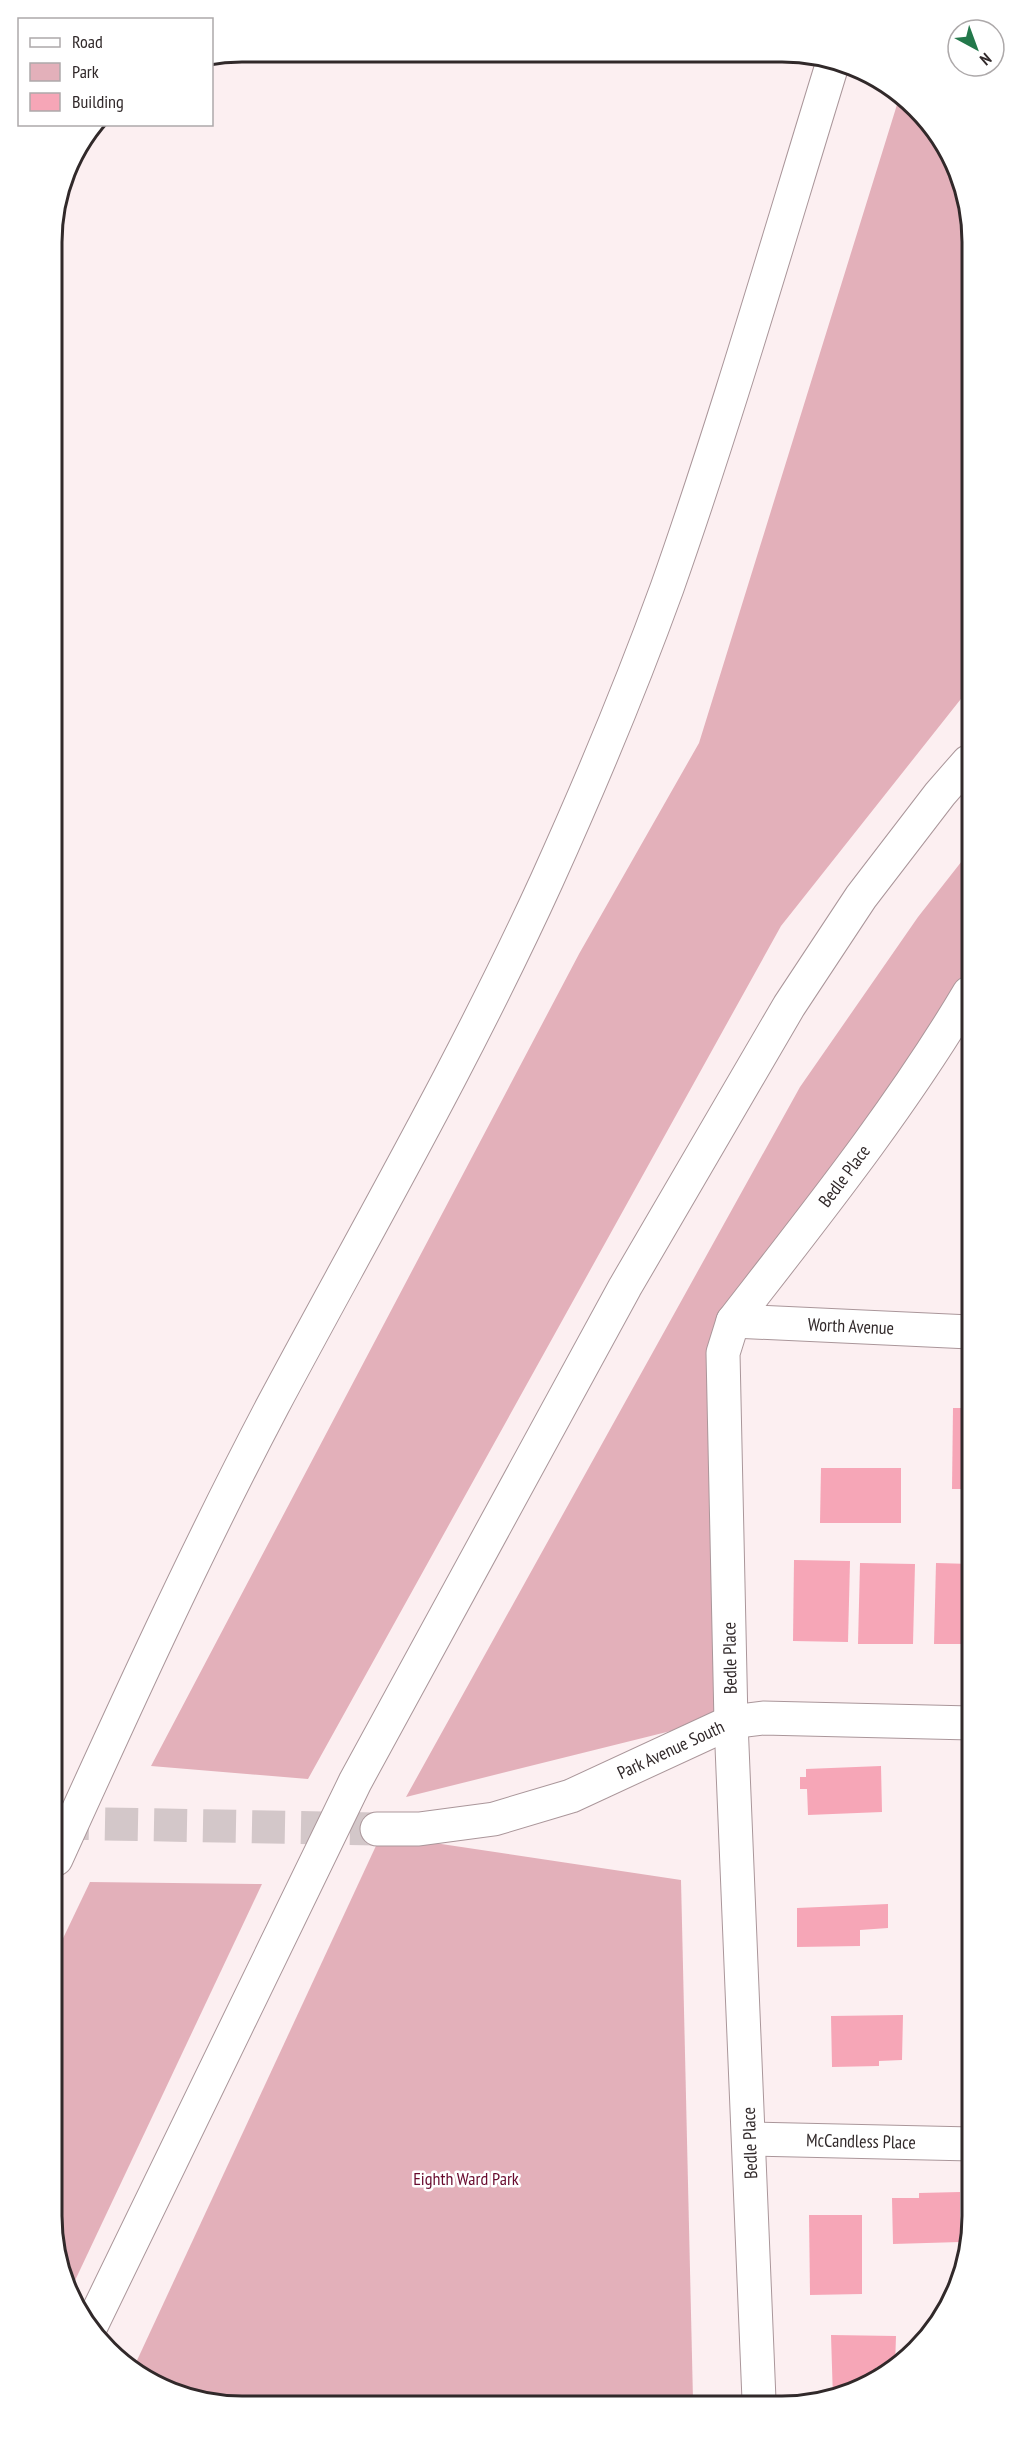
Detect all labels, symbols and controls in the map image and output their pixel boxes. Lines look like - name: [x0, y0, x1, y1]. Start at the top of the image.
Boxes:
- legend: [18, 18, 213, 126]
- north arrow: [946, 18, 1006, 78]
- text: Road: [72, 30, 103, 53]
- text: N: [976, 49, 996, 70]
- text: Park: [72, 60, 99, 83]
- text: Building: [72, 90, 124, 113]
- street label: Bedle Place: [813, 1140, 875, 1212]
- street label: Worth Avenue: [807, 1312, 895, 1339]
- street label: Bedle Place: [717, 1622, 742, 1694]
- street label: Park Avenue South: [613, 1715, 728, 1784]
- street label: Bedle Place: [737, 2107, 762, 2179]
- street label: McCandless Place: [806, 2128, 916, 2154]
- park label: Eighth Ward Park: [413, 2167, 519, 2190]

